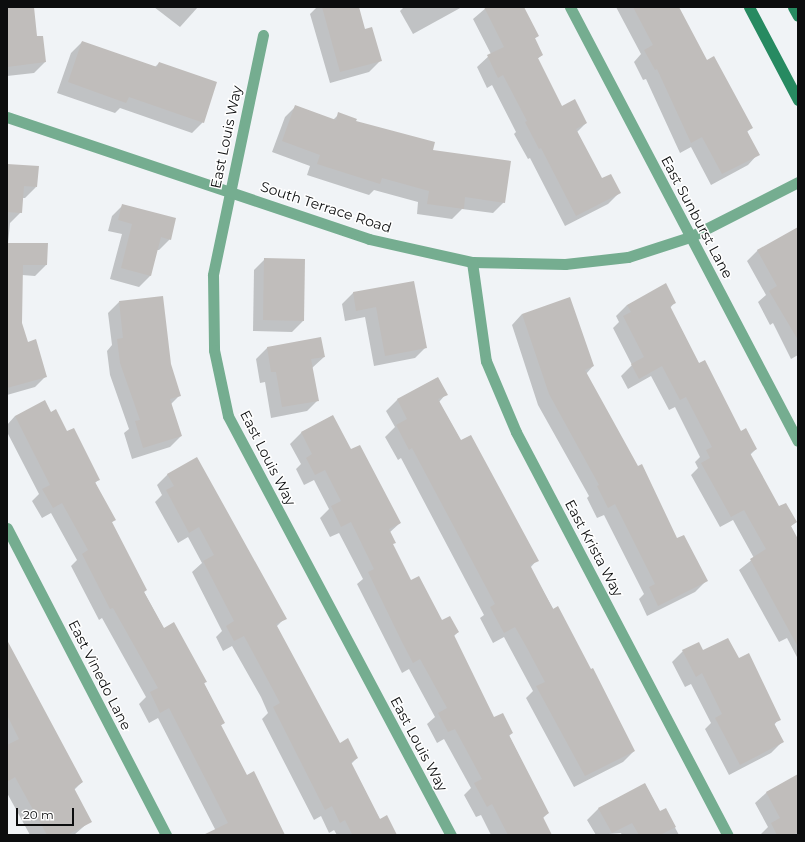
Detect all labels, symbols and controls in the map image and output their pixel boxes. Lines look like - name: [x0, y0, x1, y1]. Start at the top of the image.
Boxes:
- street label: East Louis Way: [207, 84, 245, 190]
- street label: East Sunburst Lane: [658, 153, 736, 281]
- street label: South Terrace Road: [258, 178, 394, 236]
- street label: East Louis Way: [237, 408, 299, 508]
- street label: East Krista Way: [561, 497, 627, 599]
- street label: East Vinedo Lane: [65, 617, 135, 733]
- street label: East Louis Way: [387, 694, 451, 794]
- scale bar: [18, 800, 76, 826]
- text: 20 m: [23, 807, 54, 822]

